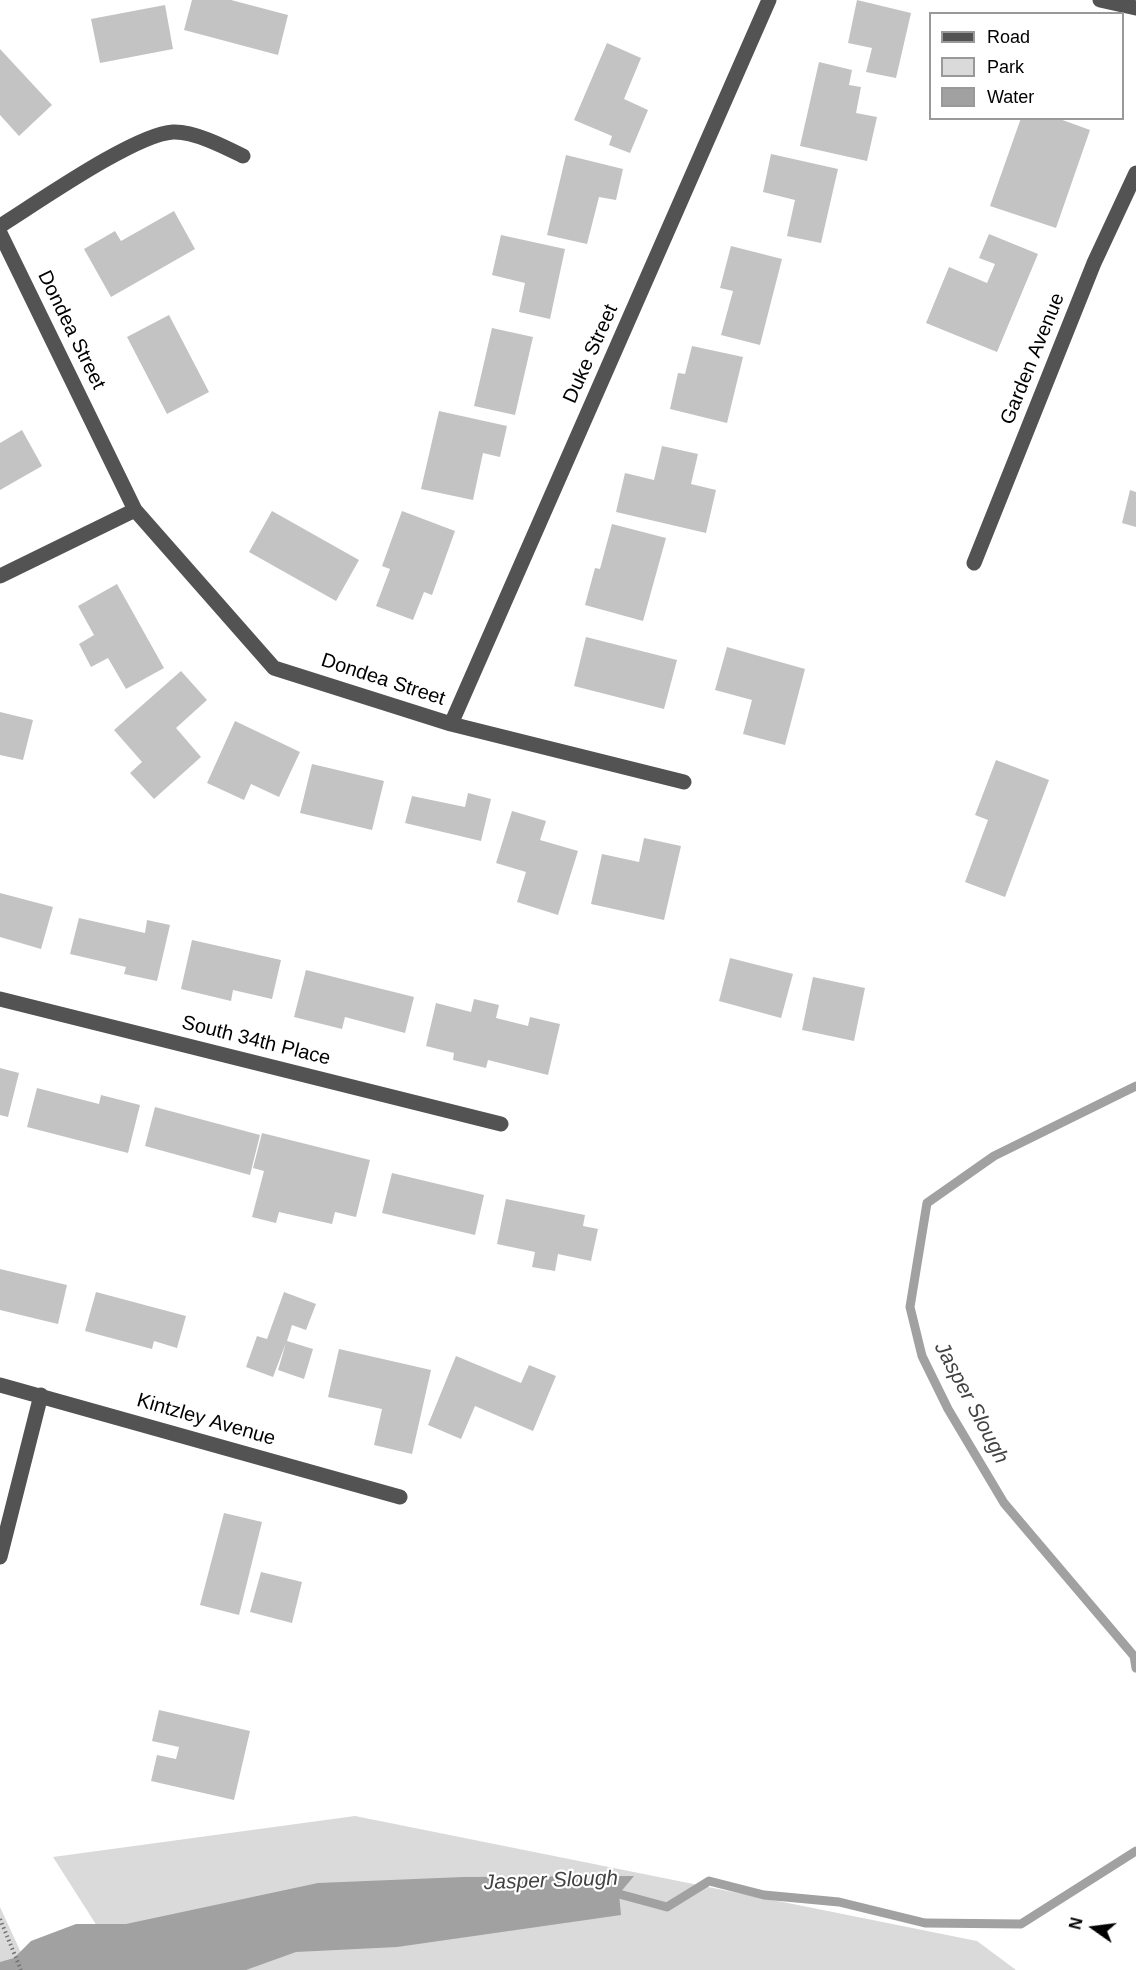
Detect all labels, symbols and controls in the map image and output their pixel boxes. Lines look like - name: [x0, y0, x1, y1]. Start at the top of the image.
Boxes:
- legend: [929, 12, 1124, 120]
- text: Road: [987, 27, 1030, 47]
- text: Park: [987, 57, 1024, 77]
- text: Water: [987, 87, 1034, 107]
- street label: Dondea Street: [32, 267, 110, 393]
- street label: Garden Avenue: [996, 290, 1070, 428]
- street label: Duke Street: [559, 301, 623, 407]
- street label: Dondea Street: [318, 649, 448, 711]
- street label: South 34th Place: [179, 1011, 333, 1071]
- water label: Jasper Slough: [928, 1338, 1014, 1468]
- street label: Kintzley Avenue: [134, 1389, 278, 1451]
- water label: Jasper Slough: [483, 1866, 619, 1896]
- north arrow: [1064, 1898, 1124, 1958]
- text: N: [1066, 1916, 1086, 1931]

